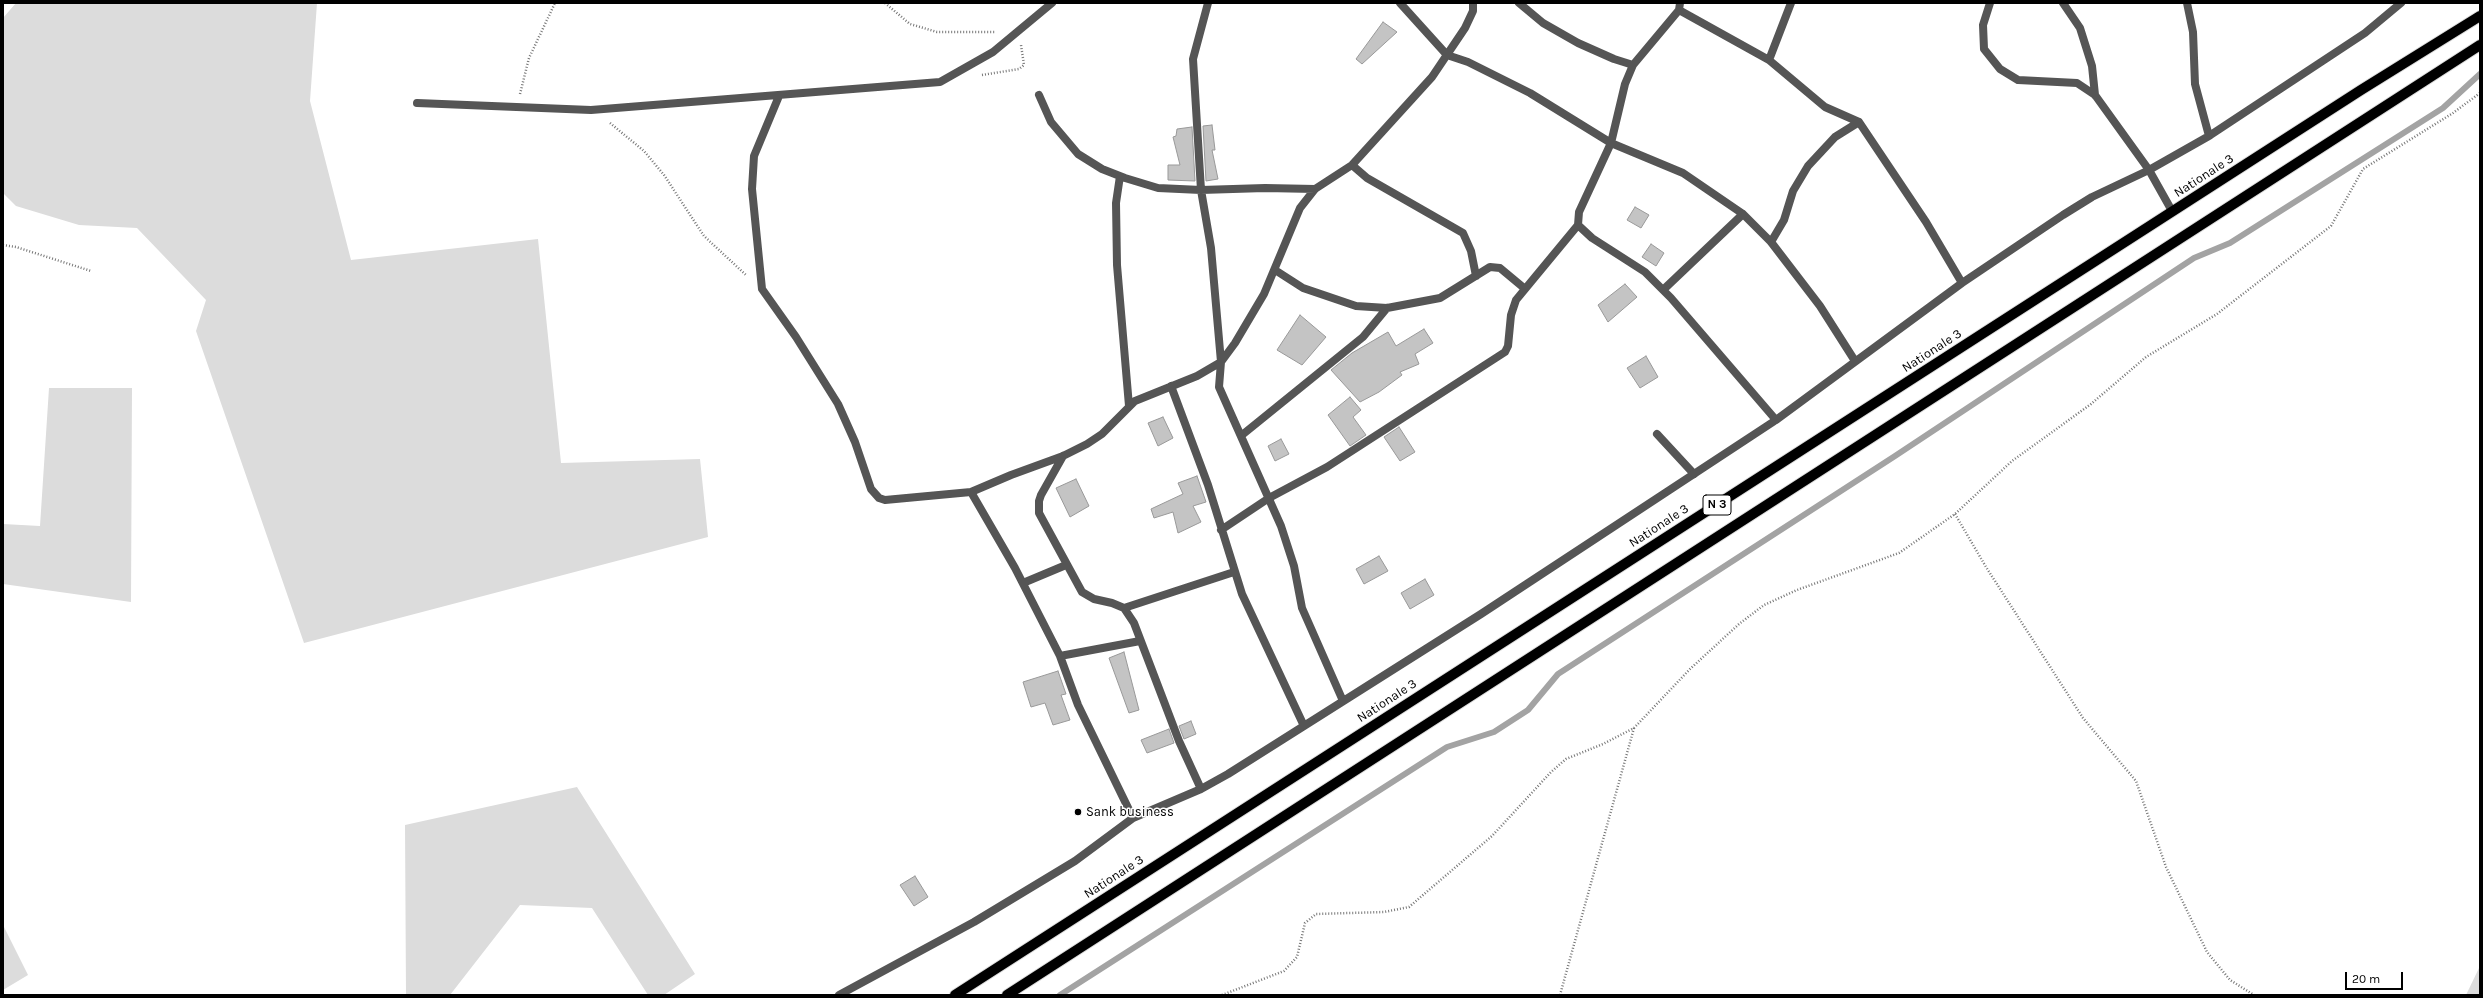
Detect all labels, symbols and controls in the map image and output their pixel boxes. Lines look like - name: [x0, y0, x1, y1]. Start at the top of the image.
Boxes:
- street label: Nationale 3: [2171, 151, 2237, 201]
- street label: Nationale 3: [1899, 326, 1965, 376]
- road number: N 3: [1703, 495, 1731, 515]
- street label: Nationale 3: [1626, 501, 1692, 551]
- street label: Nationale 3: [1354, 676, 1420, 726]
- place label: Sank business: [1086, 804, 1174, 820]
- marker: Sank business: [1073, 807, 1083, 817]
- street label: Nationale 3: [1081, 852, 1147, 902]
- scale bar: [2347, 964, 2405, 990]
- text: 20 m: [2352, 972, 2380, 986]

